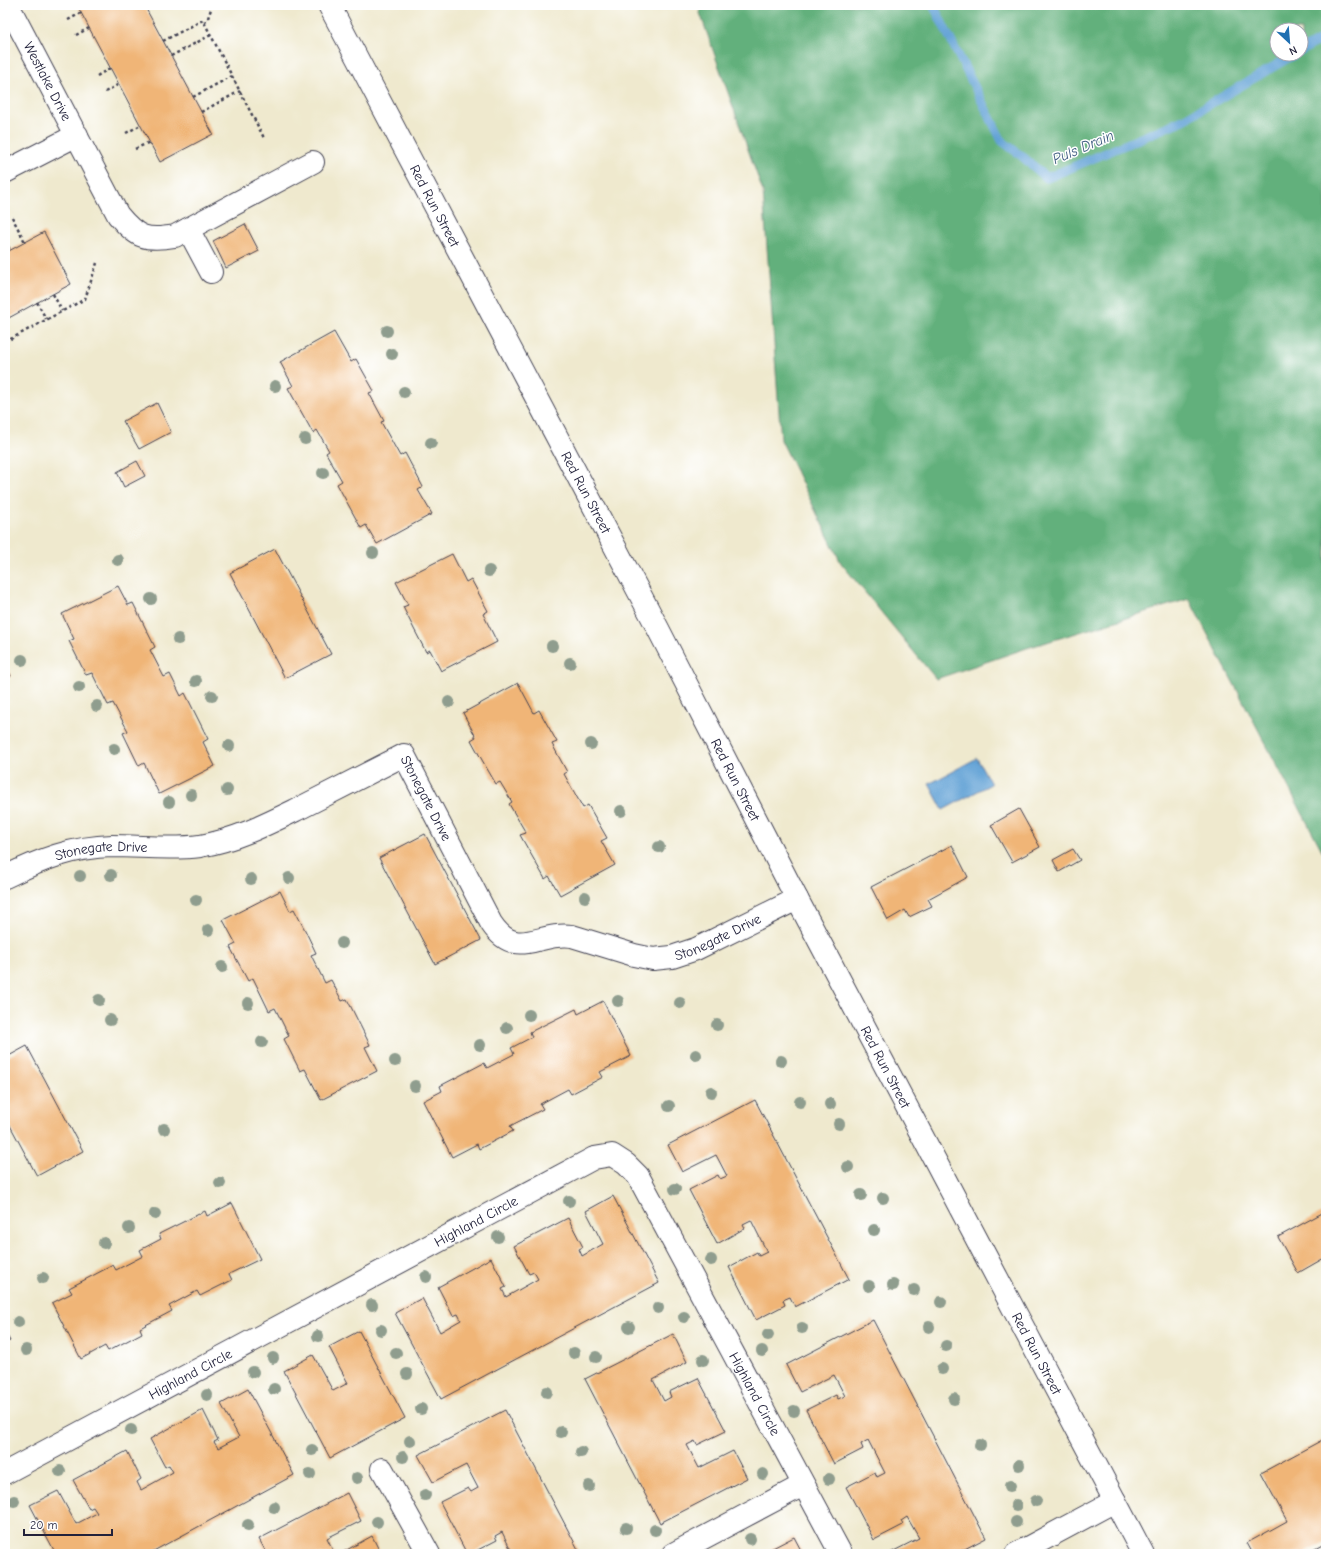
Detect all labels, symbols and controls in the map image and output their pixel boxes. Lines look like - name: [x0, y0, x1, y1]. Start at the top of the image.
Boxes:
- north arrow: [1269, 22, 1309, 62]
- street label: Westlake Drive: [20, 39, 75, 124]
- text: N: [1287, 43, 1299, 58]
- water label: Puls Drain: [1050, 126, 1116, 168]
- street label: Red Run Street: [406, 162, 464, 251]
- street label: Red Run Street: [557, 449, 615, 537]
- street label: Red Run Street: [707, 736, 764, 825]
- street label: Stonegate Drive: [397, 753, 455, 844]
- street label: Stonegate Drive: [53, 838, 148, 865]
- street label: Stonegate Drive: [672, 910, 764, 965]
- street label: Red Run Street: [857, 1023, 914, 1112]
- street label: Highland Circle: [431, 1192, 521, 1251]
- street label: Red Run Street: [1008, 1310, 1066, 1398]
- street label: Highland Circle: [146, 1345, 235, 1404]
- street label: Highland Circle: [725, 1349, 784, 1439]
- scale bar: [24, 1511, 112, 1537]
- text: 20 m: [30, 1518, 58, 1532]

